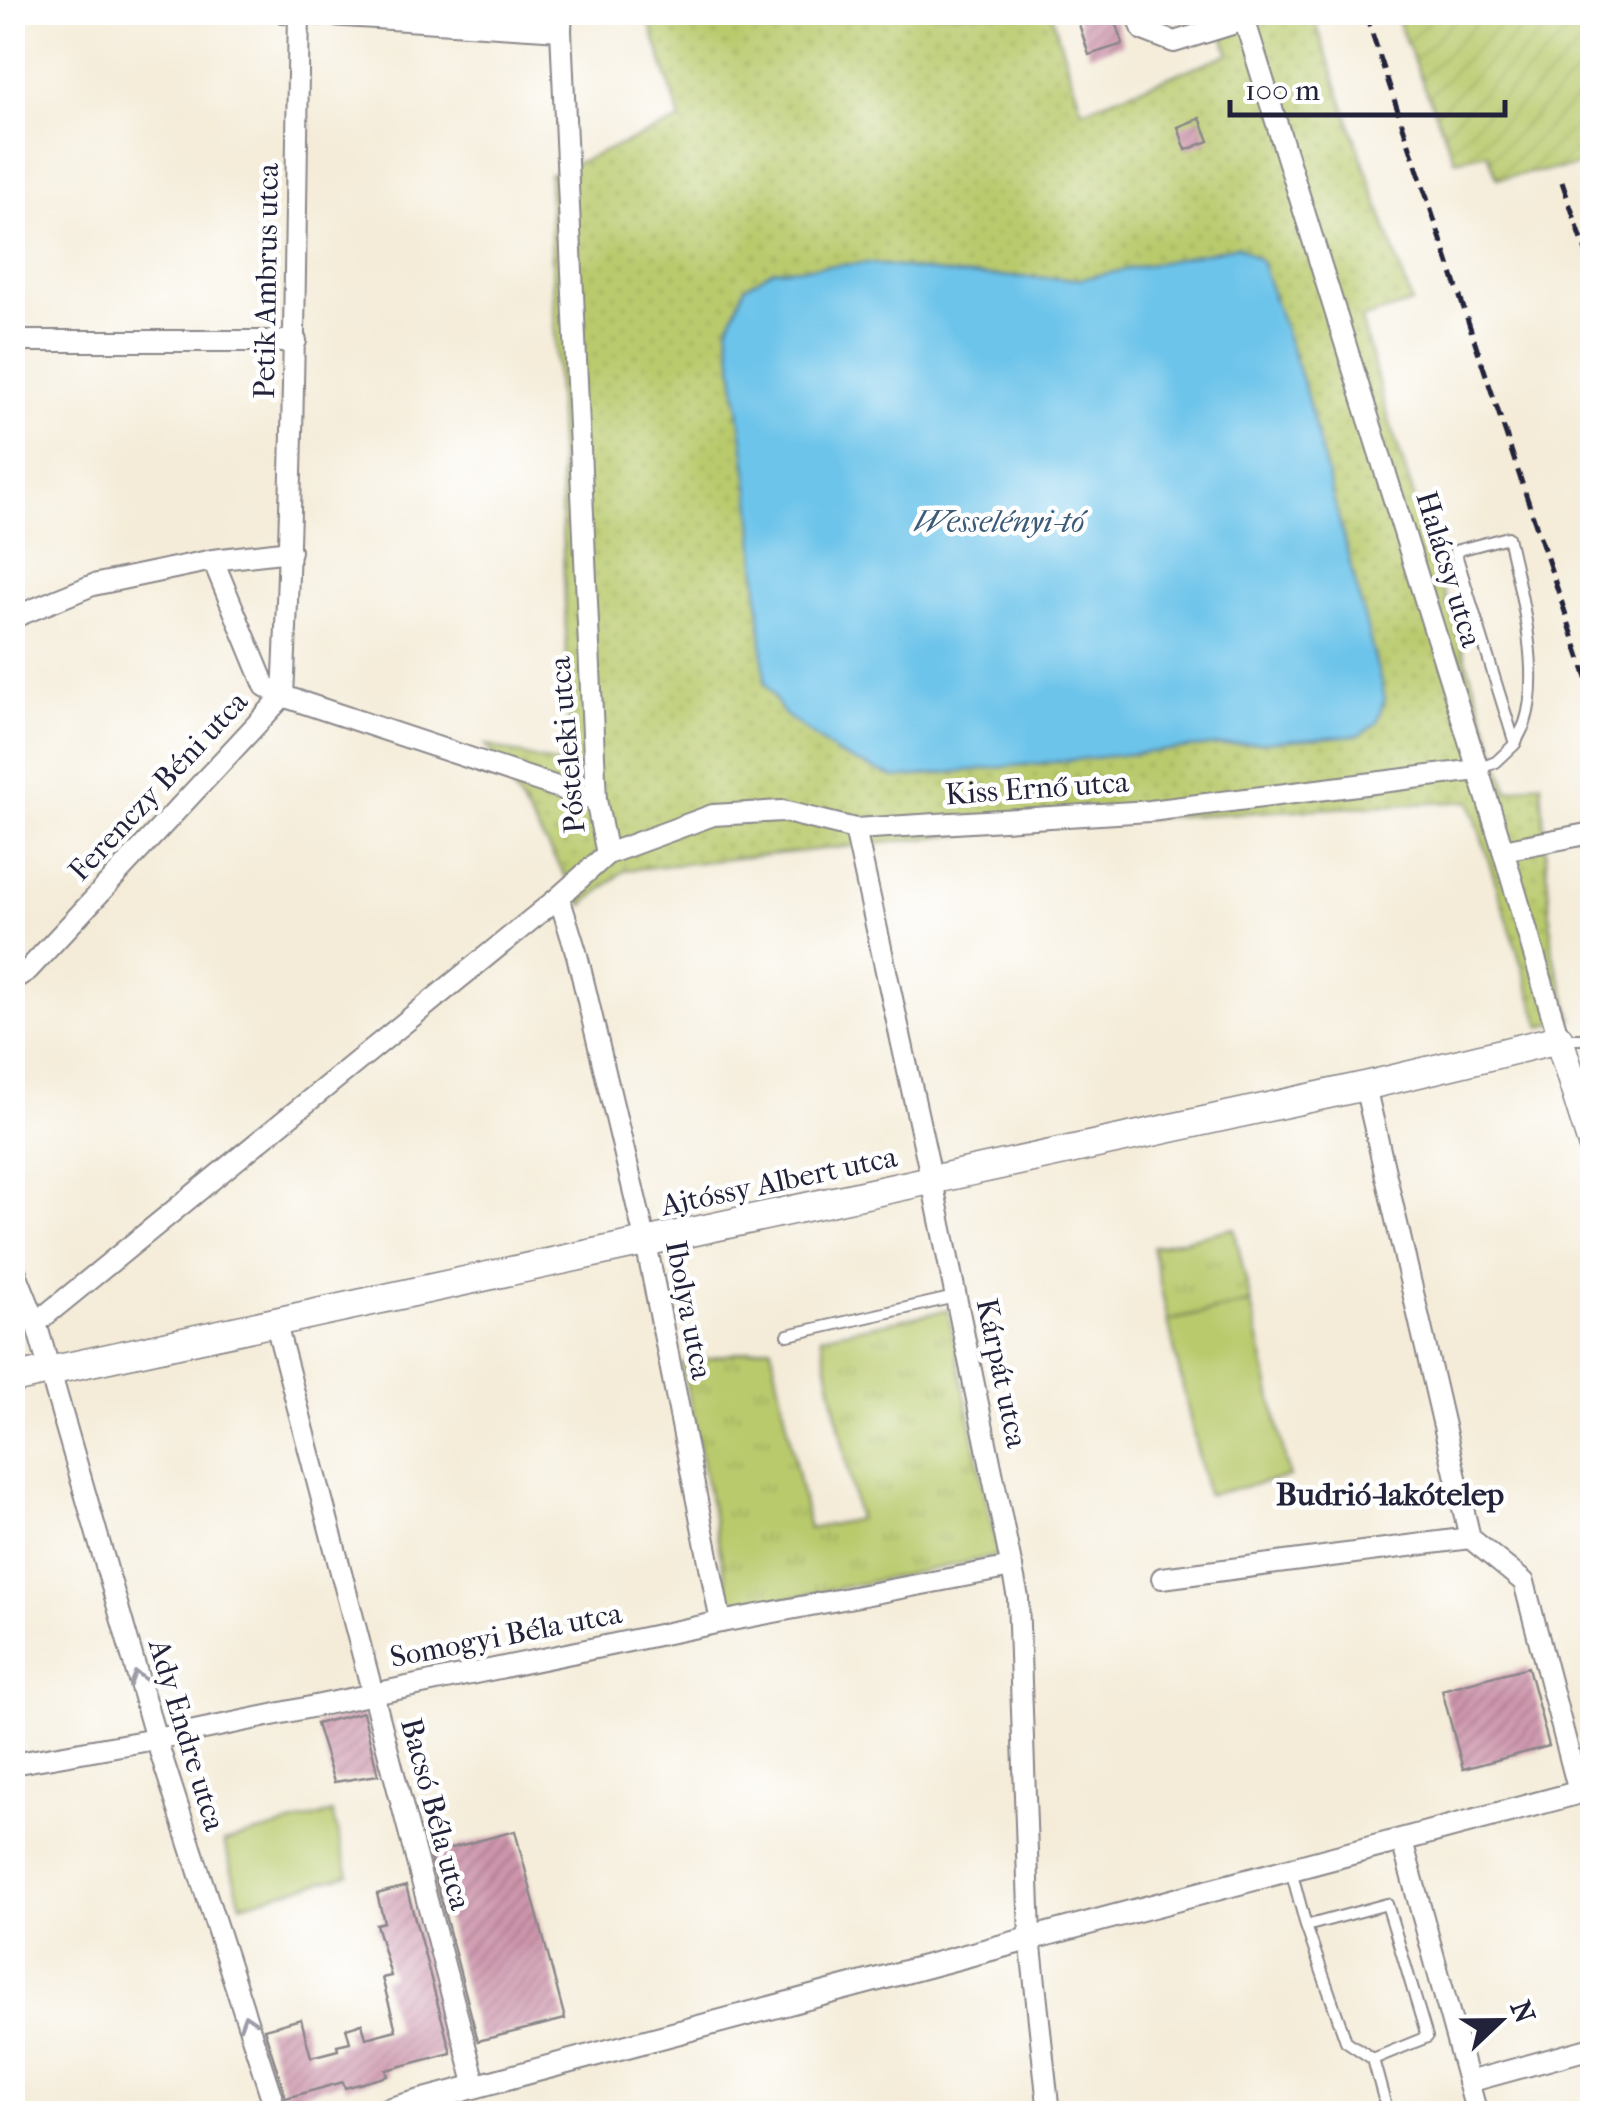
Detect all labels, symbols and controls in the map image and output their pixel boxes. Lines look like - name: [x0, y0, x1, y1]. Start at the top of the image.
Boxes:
- scale bar: [1230, 55, 1505, 117]
- text: 100 m: [1245, 73, 1320, 108]
- street label: Petik Ambrus utca: [247, 162, 286, 399]
- street label: Halácsy utca: [1408, 487, 1489, 652]
- water label: Wesselényi-tó: [914, 503, 1088, 540]
- street label: Pósteleki utca: [542, 654, 593, 835]
- street label: Ferenczy Béni utca: [62, 684, 256, 888]
- street label: Kiss Ernő utca: [944, 765, 1131, 812]
- street label: Ajtóssy Albert utca: [657, 1139, 901, 1224]
- street label: Ibolya utca: [658, 1238, 719, 1384]
- street label: Kárpát utca: [969, 1295, 1035, 1452]
- district label: Budrió-lakótelep: [1276, 1476, 1504, 1513]
- street label: Somogyi Béla utca: [387, 1596, 626, 1675]
- street label: Ady Endre utca: [141, 1634, 233, 1836]
- one-way arrow: [128, 1669, 149, 1687]
- street label: Bacsó Béla utca: [393, 1715, 478, 1915]
- north arrow: [1450, 1971, 1550, 2071]
- text: N: [1503, 1996, 1542, 2029]
- one-way arrow: [238, 2013, 258, 2030]

